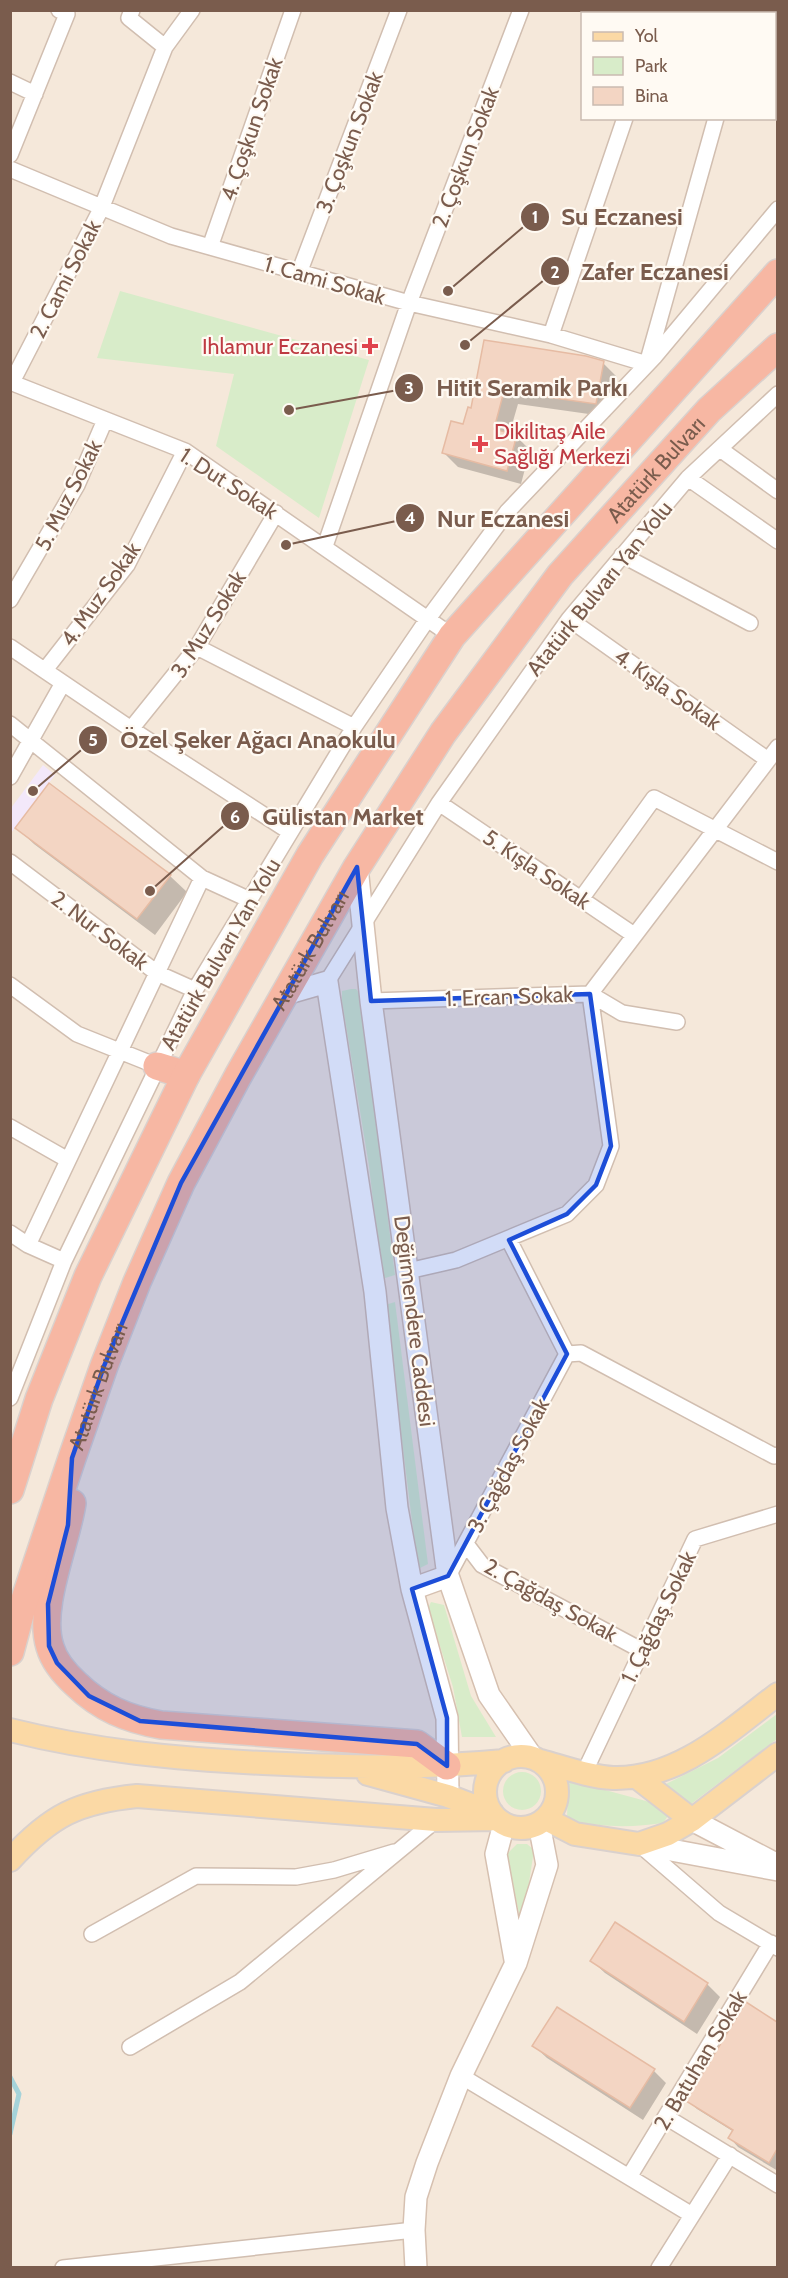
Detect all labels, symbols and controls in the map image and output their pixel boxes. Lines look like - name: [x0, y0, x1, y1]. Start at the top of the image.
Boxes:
- legend: [581, 12, 776, 120]
- text: Yol: [634, 25, 659, 47]
- street label: 4. Çoşkun Sokak: [214, 54, 289, 205]
- text: Park: [635, 55, 668, 77]
- street label: 3. Çoşkun Sokak: [310, 67, 389, 217]
- street label: 2. Çoşkun Sokak: [426, 83, 505, 232]
- text: Bina: [635, 85, 669, 107]
- callout: Su Eczanesi: [520, 196, 695, 238]
- text: Su Eczanesi: [561, 202, 683, 231]
- text: 1: [532, 206, 538, 228]
- street label: 2. Cami Sokak: [24, 215, 107, 343]
- street label: 1. Cami Sokak: [261, 250, 389, 311]
- callout: Zafer Eczanesi: [540, 250, 741, 292]
- text: Zafer Eczanesi: [581, 257, 729, 286]
- text: 2: [550, 261, 560, 283]
- place label: Ihlamur Eczanesi: [202, 333, 358, 360]
- marker: Ihlamur Eczanesi: [363, 339, 377, 353]
- callout: Hitit Seramik Parkı: [394, 367, 640, 409]
- text: Hitit Seramik Parkı: [436, 373, 628, 402]
- text: 3: [404, 377, 414, 399]
- street label: Atatürk Bulvarı: [601, 411, 711, 528]
- place label: Dikilitaş Aile Sağlığı Merkezi: [494, 418, 630, 470]
- street label: 5. Muz Sokak: [29, 435, 108, 555]
- marker: Dikilitaş Aile Sağlığı Merkezi: [471, 435, 489, 453]
- street label: 1. Dut Sokak: [175, 442, 283, 525]
- street label: Atatürk Bulvarı Yan Yolu: [521, 495, 678, 681]
- callout: Nur Eczanesi: [395, 497, 581, 539]
- text: Nur Eczanesi: [437, 504, 569, 533]
- text: 4: [404, 507, 416, 529]
- street label: 4. Muz Sokak: [55, 537, 146, 652]
- street label: 3. Muz Sokak: [165, 566, 252, 683]
- street label: 4. Kışla Sokak: [609, 643, 727, 736]
- callout: Özel Şeker Ağacı Anaokulu: [78, 719, 408, 761]
- text: Özel Şeker Ağacı Anaokulu: [120, 725, 396, 754]
- text: 5: [88, 729, 98, 751]
- callout: Gülistan Market: [220, 795, 436, 837]
- text: Gülistan Market: [262, 802, 424, 831]
- text: 6: [230, 806, 240, 828]
- street label: 5. Kışla Sokak: [478, 824, 596, 915]
- street label: Atatürk Bulvarı Yan Yolu: [154, 854, 286, 1055]
- street label: 2. Nur Sokak: [46, 885, 154, 976]
- street label: Atatürk Bulvarı: [265, 885, 355, 1015]
- street label: 1. Ercan Sokak: [444, 981, 574, 1012]
- street label: Değirmendere Caddesi: [388, 1214, 441, 1428]
- street label: Atatürk Bulvarı: [63, 1319, 134, 1454]
- street label: 3. Çağdaş Sokak: [462, 1393, 555, 1537]
- street label: 1. Çağdaş Sokak: [615, 1547, 702, 1688]
- street label: 2. Çağdaş Sokak: [479, 1553, 622, 1648]
- street label: 2. Batuhan Sokak: [648, 1985, 753, 2135]

